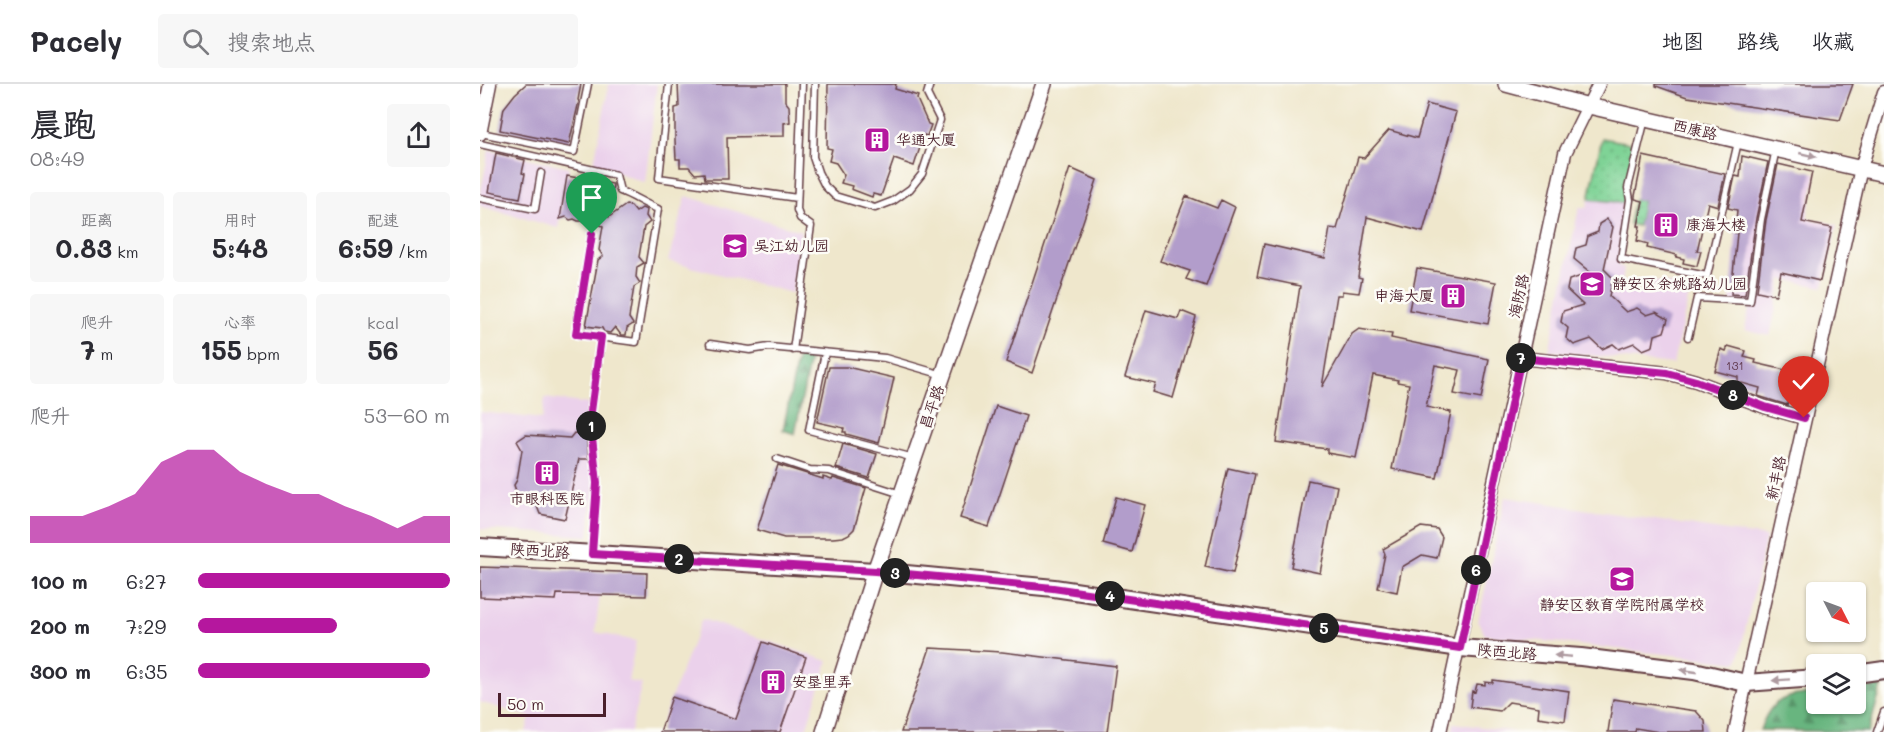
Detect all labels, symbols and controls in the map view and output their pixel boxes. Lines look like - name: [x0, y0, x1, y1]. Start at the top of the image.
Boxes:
- search box: [158, 14, 578, 68]
- text: Pacely: [30, 23, 122, 59]
- icon: search: [179, 25, 212, 58]
- text: 搜索地点: [227, 27, 316, 56]
- text: 地图: [1662, 27, 1704, 54]
- text: 路线: [1737, 27, 1779, 54]
- text: 收藏: [1812, 27, 1854, 54]
- text: 晨跑: [30, 101, 96, 144]
- button: share: [387, 104, 450, 167]
- street label: 西康路: [1671, 114, 1719, 144]
- building icon: 华通大厦: [862, 125, 892, 155]
- place label: 华通大厦: [896, 129, 956, 149]
- text: 08:49: [30, 145, 84, 171]
- one-way arrow: [1799, 151, 1817, 161]
- pin: [566, 172, 617, 234]
- icon: arrive: [575, 181, 608, 214]
- text: 距离: [81, 209, 113, 230]
- text: 用时: [224, 209, 256, 230]
- text: 配速: [367, 209, 399, 230]
- building icon: 康海大楼: [1651, 210, 1681, 240]
- place label: 康海大楼: [1686, 214, 1746, 234]
- text: 0.83: [56, 231, 112, 265]
- text: 5:48: [212, 231, 268, 265]
- text: 6:59: [338, 231, 393, 265]
- school or university icon: 吴江幼儿园: [720, 231, 750, 261]
- place label: 吴江幼儿园: [754, 235, 829, 255]
- text: km: [112, 241, 138, 262]
- text: /km: [393, 241, 428, 262]
- school or university icon: 静安区余姚路幼儿园: [1577, 269, 1607, 299]
- street label: 海防路: [1504, 272, 1532, 320]
- place label: 静安区余姚路幼儿园: [1612, 273, 1747, 293]
- building icon: 申海大厦: [1438, 281, 1468, 311]
- place label: 申海大厦: [1374, 285, 1434, 305]
- text: 爬升: [81, 311, 113, 332]
- text: 心率: [224, 311, 256, 332]
- text: kcal: [367, 312, 399, 333]
- text: 7: [81, 333, 95, 367]
- text: 155: [200, 333, 242, 367]
- text: 56: [368, 333, 398, 367]
- text: m: [95, 343, 113, 364]
- text: bpm: [242, 343, 280, 364]
- pin: 7: [1506, 343, 1536, 373]
- text: 7: [1517, 347, 1525, 368]
- pin: [1778, 356, 1829, 418]
- house number: 131: [1726, 357, 1744, 373]
- icon: check: [1787, 365, 1820, 398]
- pin: 8: [1718, 380, 1748, 410]
- street label: 昌平路: [914, 382, 948, 431]
- text: 8: [1728, 384, 1738, 405]
- text: 爬升: [30, 402, 70, 428]
- text: 53–60 m: [363, 402, 450, 428]
- pin: 1: [576, 411, 606, 441]
- text: 1: [587, 415, 595, 436]
- street label: 新丰路: [1761, 454, 1789, 502]
- building icon: 市眼科医院: [532, 458, 562, 488]
- place label: 市眼科医院: [509, 488, 585, 508]
- street label: 陕西北路: [509, 538, 571, 562]
- pin: 2: [664, 544, 694, 574]
- text: 2: [675, 548, 683, 569]
- pin: 6: [1461, 555, 1491, 585]
- pin: 3: [880, 558, 910, 588]
- text: 6: [1471, 559, 1481, 580]
- text: 3: [890, 562, 900, 583]
- school or university icon: 静安区教育学院附属学校: [1607, 564, 1637, 594]
- text: 100 m: [30, 568, 88, 594]
- text: 6:27: [126, 568, 167, 594]
- pin: 4: [1095, 581, 1125, 611]
- north arrow: [1806, 582, 1866, 642]
- map controls: [1806, 582, 1866, 714]
- text: 4: [1105, 585, 1115, 606]
- place label: 静安区教育学院附属学校: [1539, 594, 1705, 614]
- text: 200 m: [30, 613, 90, 639]
- text: 7:29: [126, 613, 166, 639]
- pin: 5: [1309, 613, 1339, 643]
- text: 5: [1319, 617, 1329, 638]
- street label: 陕西北路: [1476, 638, 1538, 664]
- one-way arrow: [1554, 651, 1573, 661]
- button: layers: [1806, 654, 1866, 714]
- text: 300 m: [30, 658, 91, 684]
- text: 6:35: [126, 658, 168, 684]
- one-way arrow: [1679, 666, 1698, 675]
- building icon: 安垦里弄: [758, 667, 788, 697]
- place label: 安垦里弄: [792, 671, 852, 691]
- one-way arrow: [1772, 676, 1791, 685]
- scale bar: [498, 690, 606, 718]
- text: 50 m: [507, 693, 544, 714]

